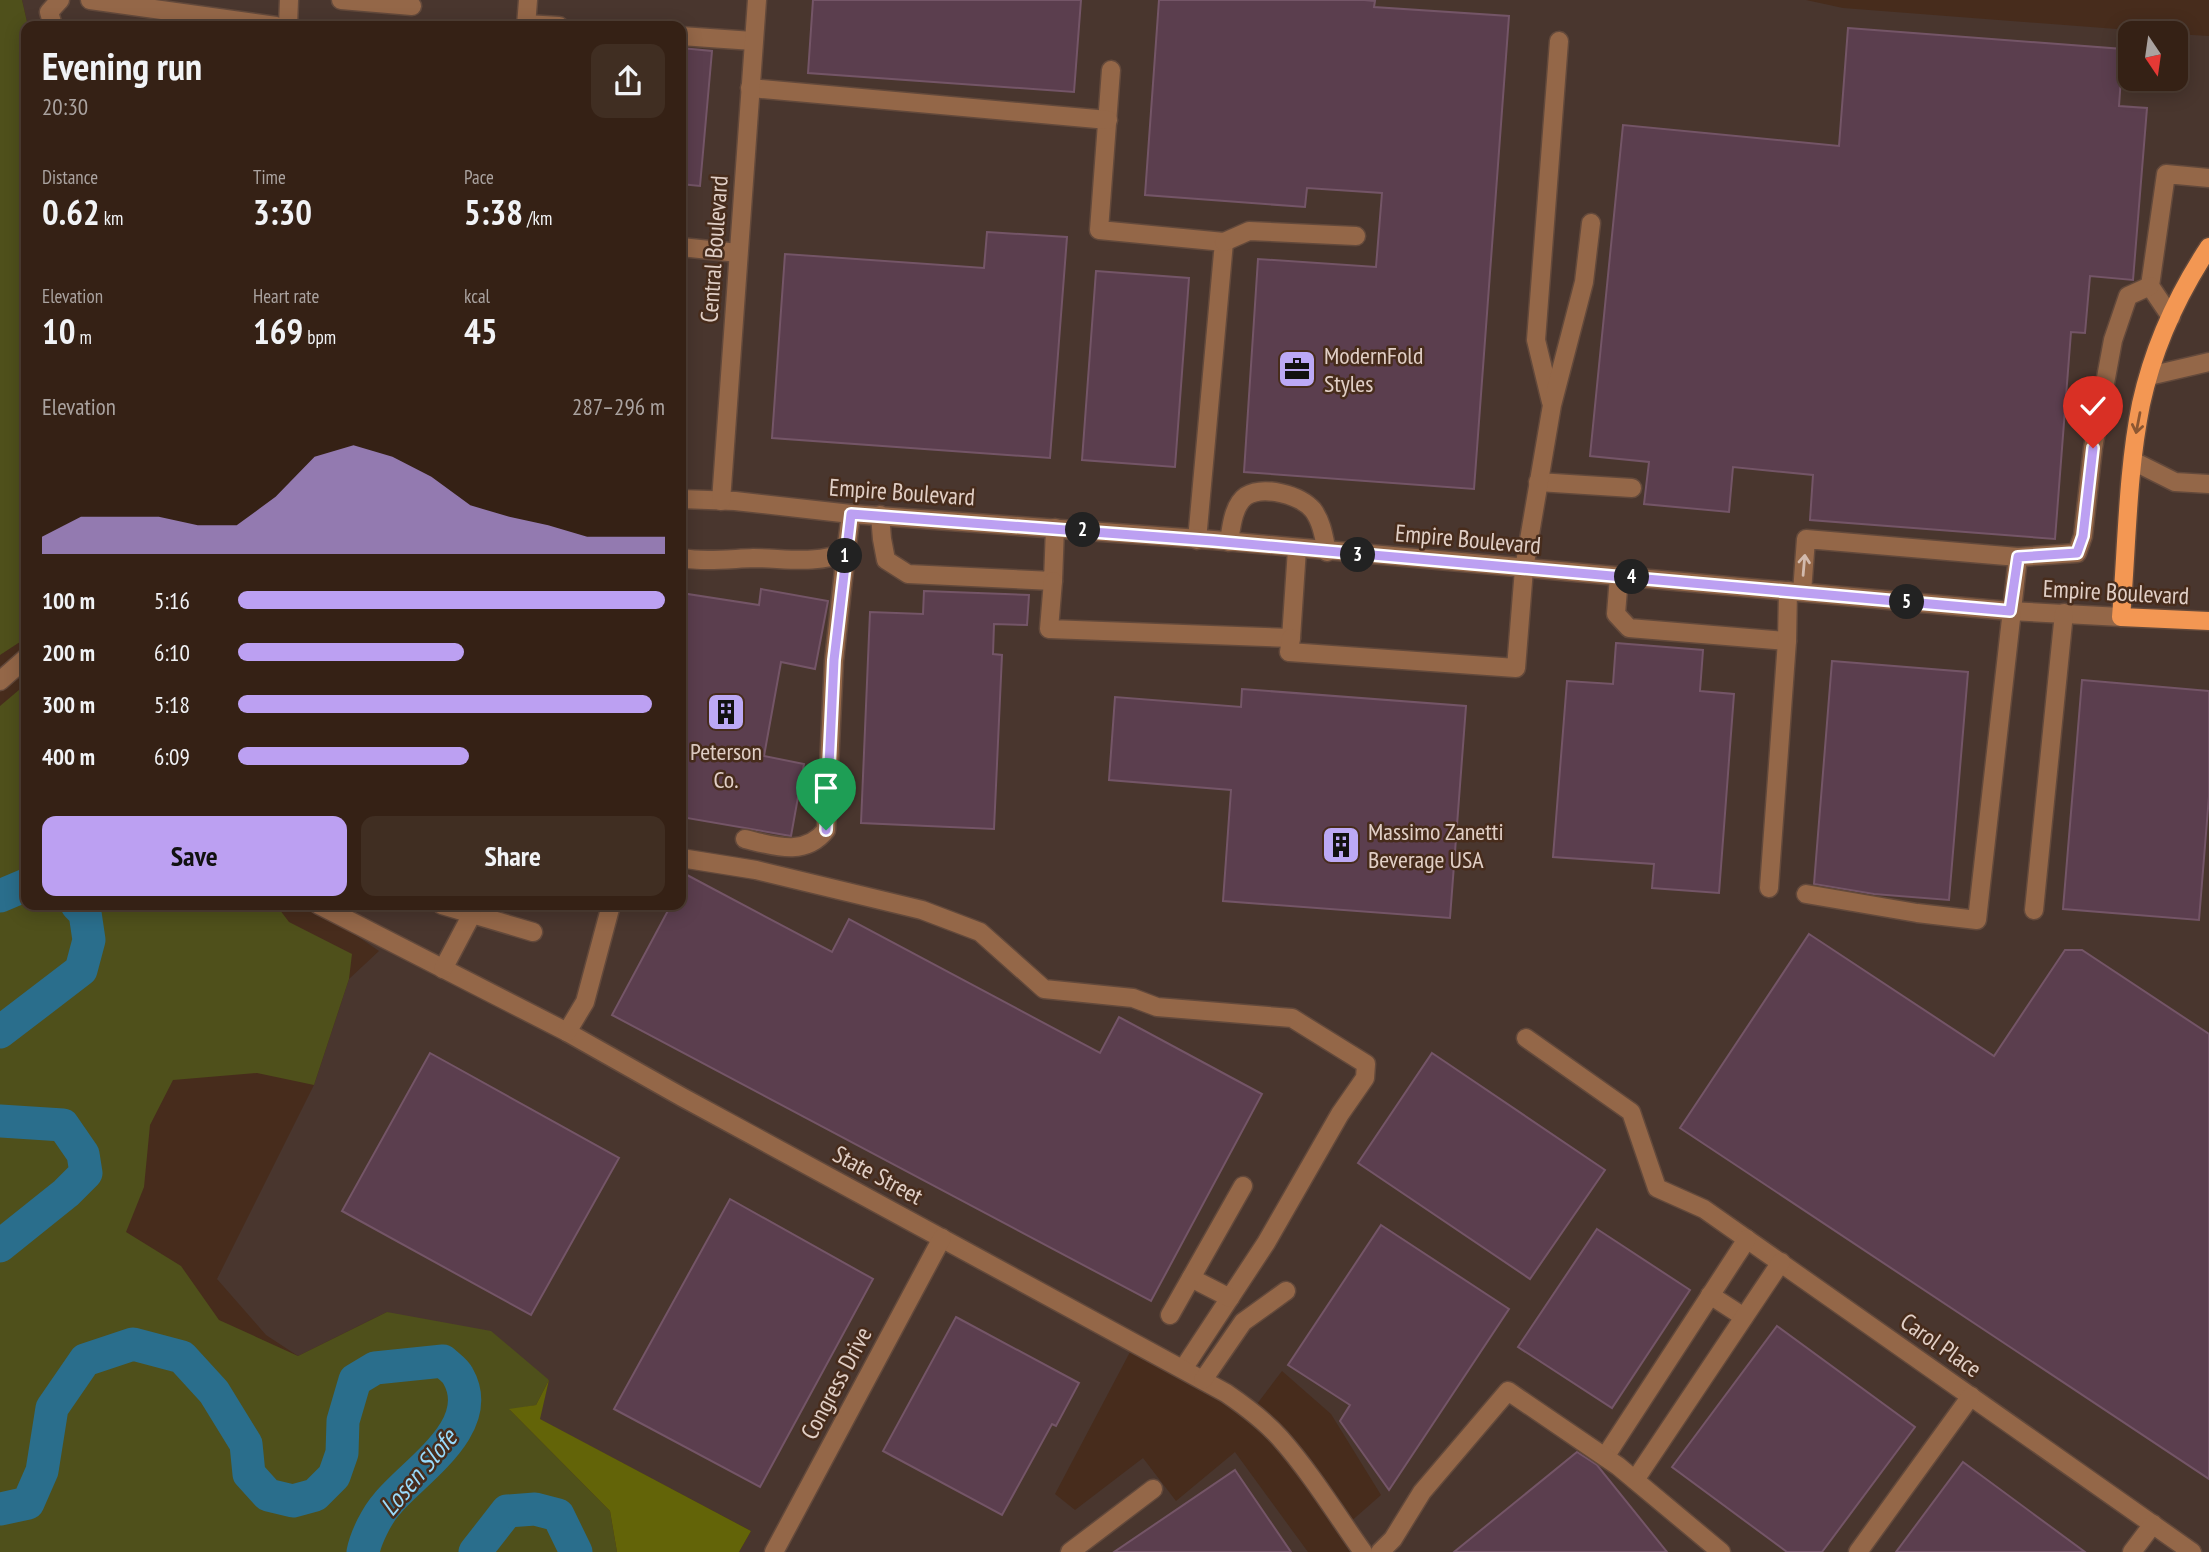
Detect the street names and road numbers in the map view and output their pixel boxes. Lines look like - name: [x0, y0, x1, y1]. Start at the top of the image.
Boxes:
- street label: Central Boulevard: [693, 174, 735, 324]
- street label: Empire Boulevard: [828, 471, 976, 513]
- street label: Empire Boulevard: [1394, 517, 1542, 561]
- street label: Empire Boulevard: [2042, 573, 2190, 611]
- street label: State Street: [828, 1138, 929, 1212]
- street label: Carol Place: [1894, 1306, 1988, 1384]
- street label: Congress Drive: [793, 1321, 879, 1445]

